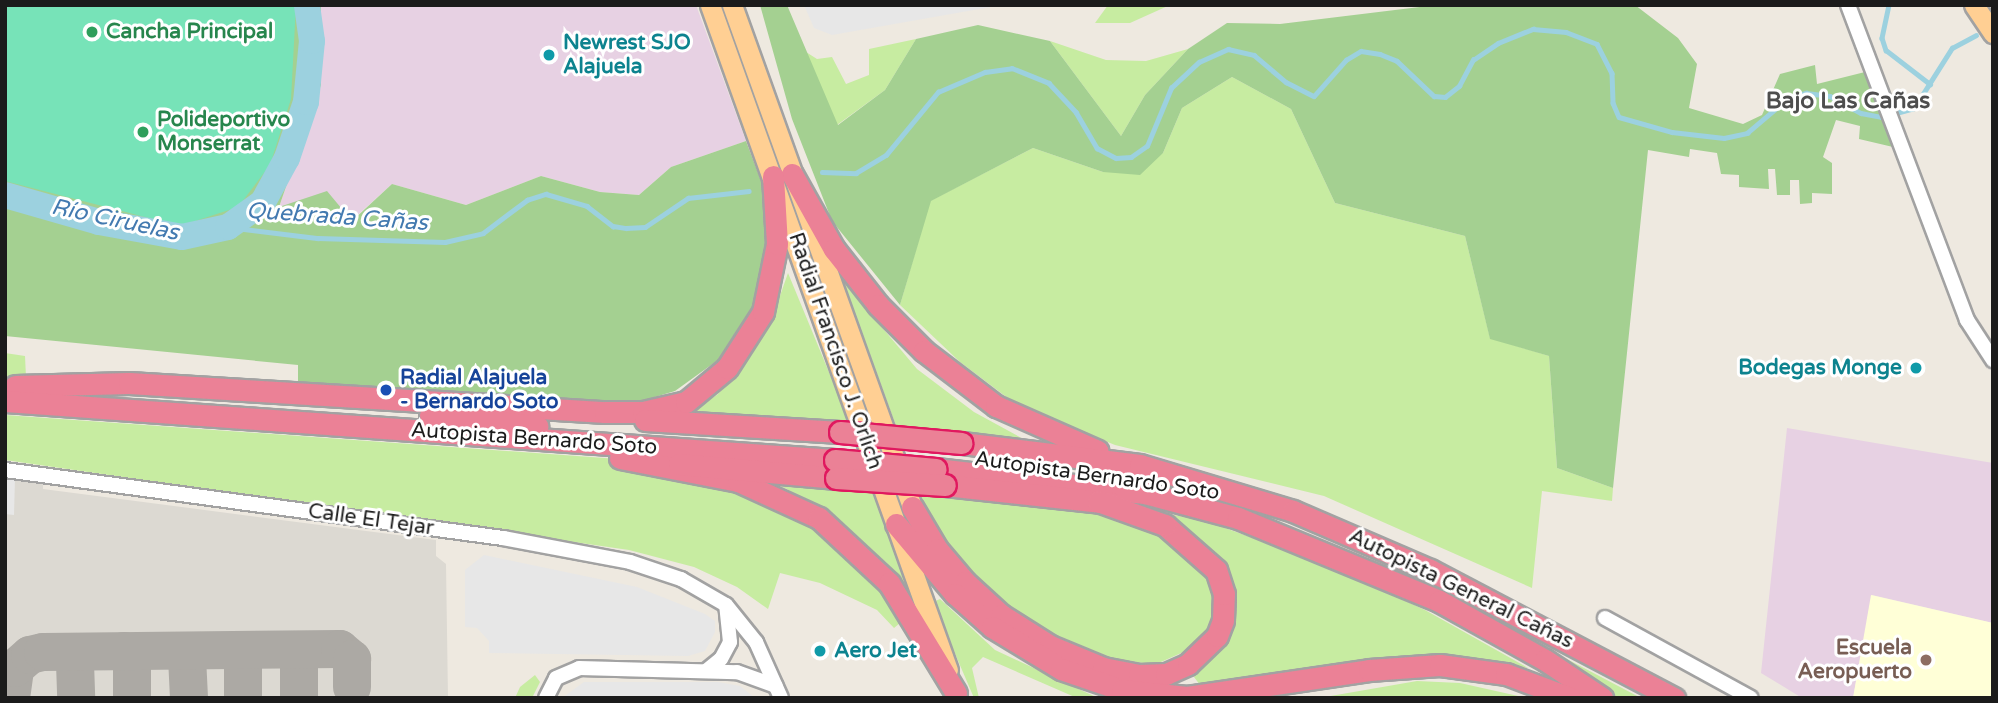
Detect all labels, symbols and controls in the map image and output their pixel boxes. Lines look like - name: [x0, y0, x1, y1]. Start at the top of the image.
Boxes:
- place label: Cancha Principal: [106, 19, 273, 45]
- marker: Cancha Principal: [84, 24, 100, 40]
- place label: Newrest SJO Alajuela: [563, 30, 691, 80]
- marker: Newrest SJO Alajuela: [541, 47, 557, 63]
- district label: Bajo Las Cañas: [1766, 87, 1930, 115]
- place label: Polideportivo Monserrat: [157, 107, 290, 157]
- marker: Polideportivo Monserrat: [135, 124, 151, 140]
- water label: Río Ciruelas: [49, 193, 181, 247]
- water label: Quebrada Cañas: [245, 197, 429, 237]
- street label: Radial Francisco J. Orlich: [783, 229, 887, 473]
- place label: Bodegas Monge: [1738, 355, 1902, 381]
- marker: Bodegas Monge: [1908, 360, 1924, 376]
- place label: Radial Alajuela - Bernardo Soto: [400, 365, 558, 415]
- marker: Radial Alajuela - Bernardo Soto: [378, 382, 394, 398]
- street label: Autopista Bernardo Soto: [410, 418, 658, 460]
- street label: Autopista Bernardo Soto: [973, 446, 1221, 506]
- street label: Calle El Tejar: [306, 499, 436, 541]
- street label: Autopista General Cañas: [1345, 524, 1577, 654]
- place label: Escuela Aeropuerto: [1798, 635, 1912, 685]
- place label: Aero Jet: [834, 638, 917, 664]
- marker: Aero Jet: [812, 643, 828, 659]
- marker: Escuela Aeropuerto: [1918, 652, 1934, 668]

